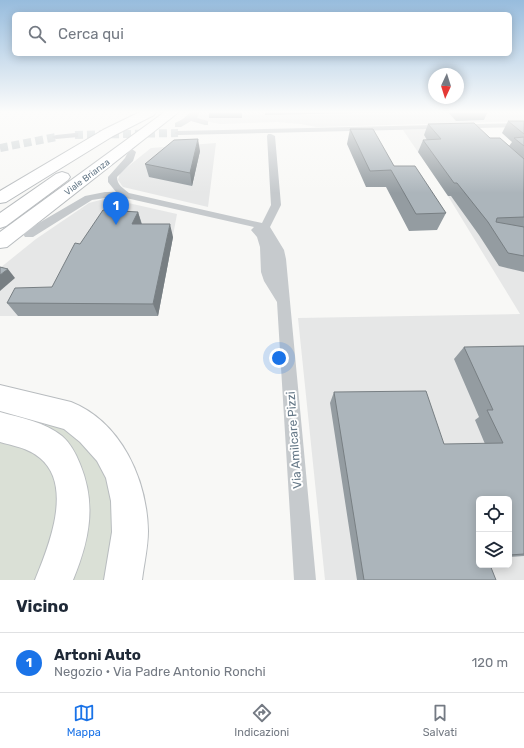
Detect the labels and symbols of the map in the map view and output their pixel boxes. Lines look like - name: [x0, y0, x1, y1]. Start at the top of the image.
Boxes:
- north arrow: [428, 68, 464, 104]
- street label: Viale Brianza: [62, 157, 112, 197]
- pin: 1: [103, 192, 129, 225]
- your location: [269, 348, 289, 368]
- street label: Via Amilcare Pizzi: [284, 391, 304, 489]

